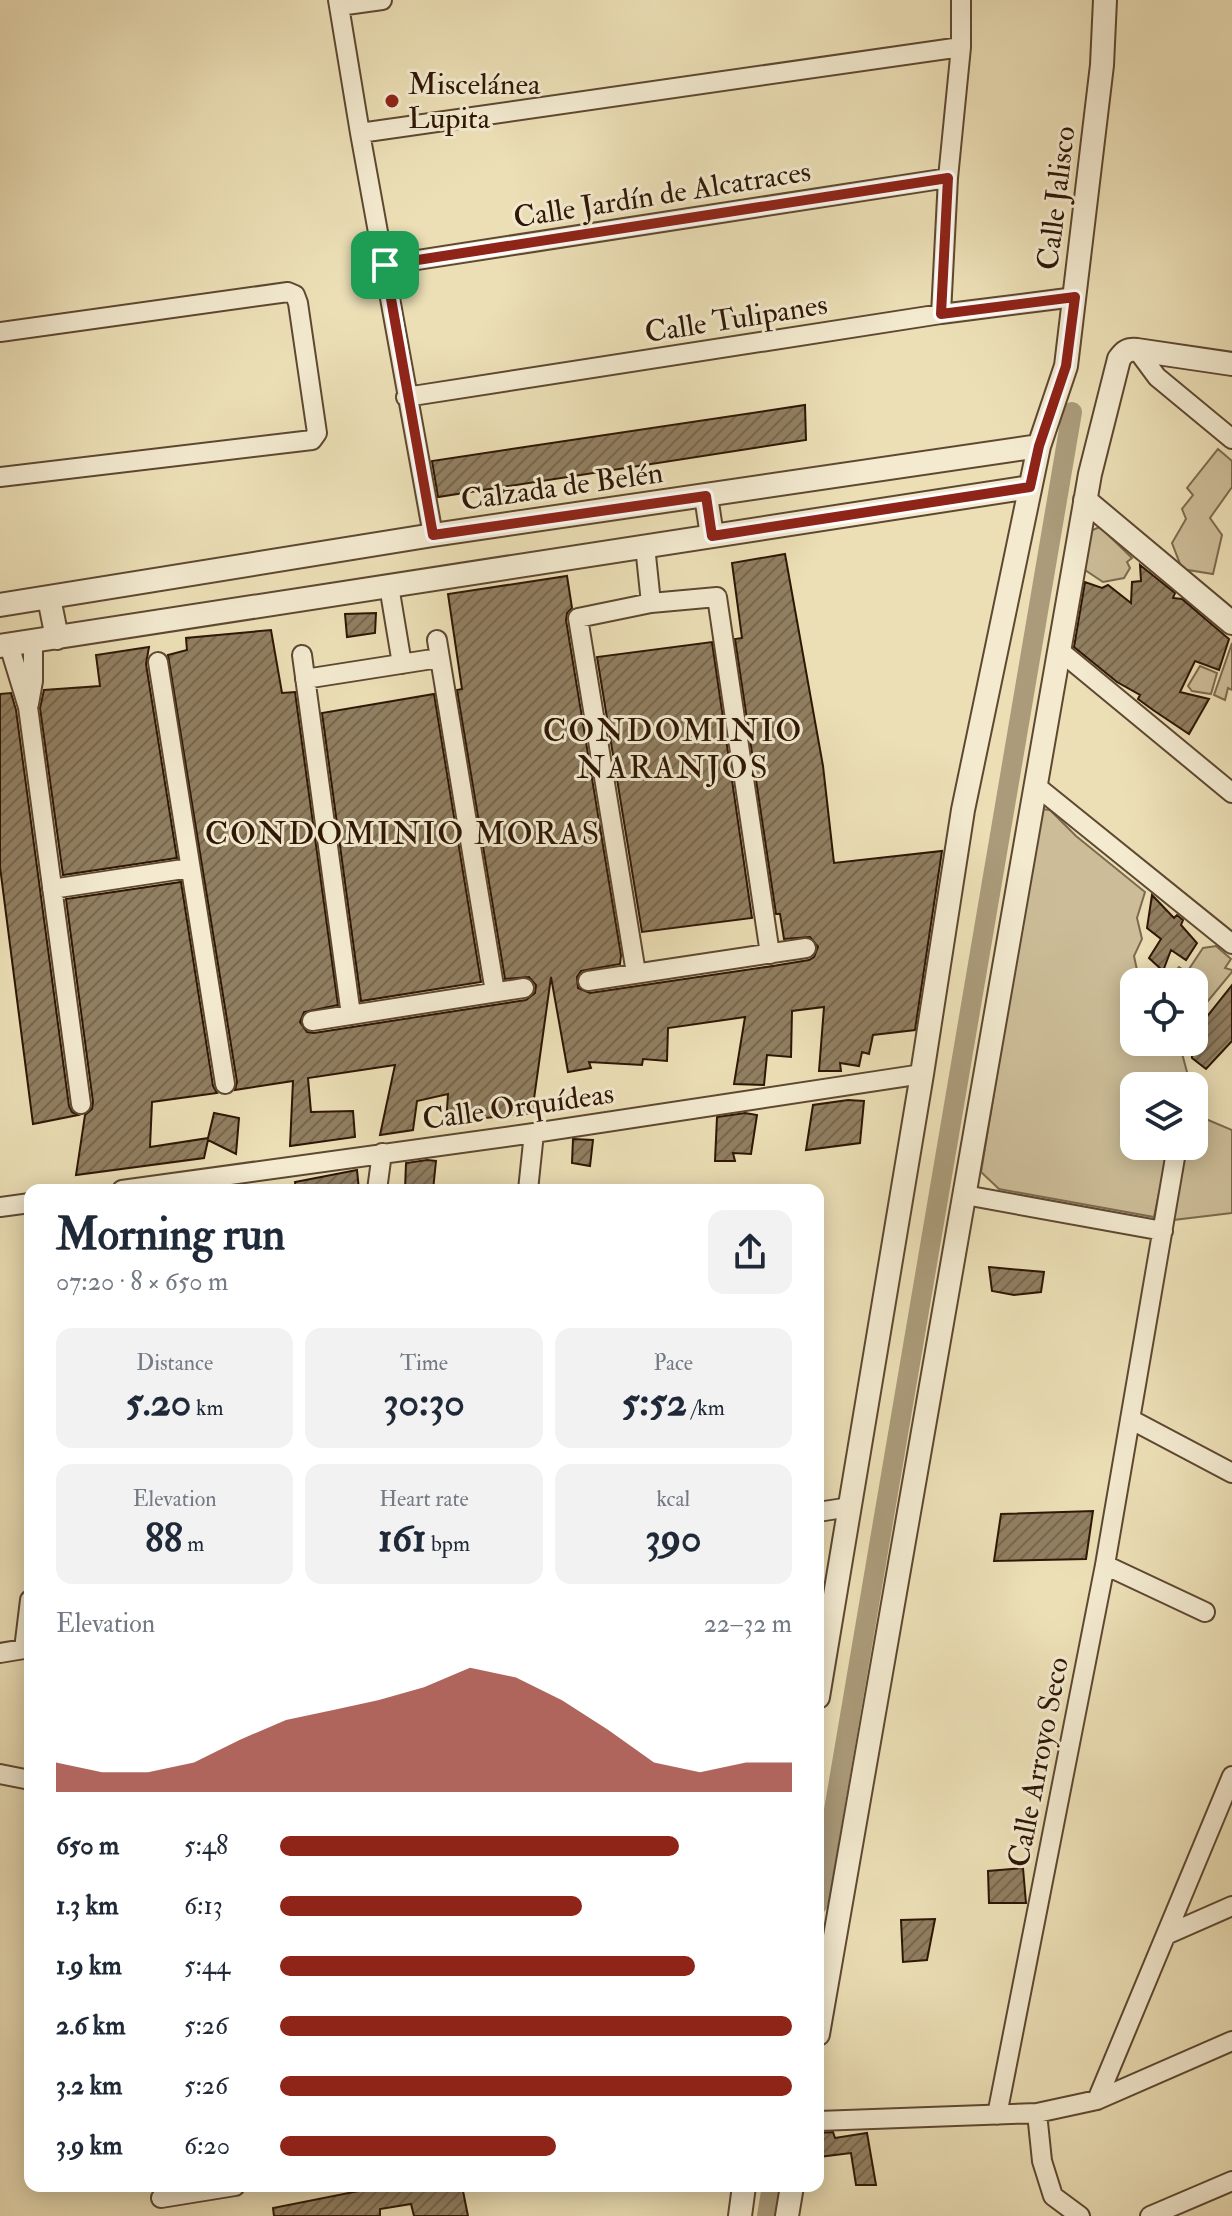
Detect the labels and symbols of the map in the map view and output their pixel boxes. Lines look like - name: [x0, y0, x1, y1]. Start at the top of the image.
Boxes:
- place label: Miscelánea Lupita: [408, 66, 541, 137]
- marker: Miscelánea Lupita: [383, 92, 401, 110]
- street label: Calle Jalisco: [1029, 124, 1084, 272]
- street label: Calle Jardín de Alcatraces: [511, 153, 813, 236]
- pin: [351, 231, 419, 299]
- street label: Calle Tulipanes: [642, 286, 830, 351]
- street label: Calzada de Belén: [459, 454, 665, 519]
- district label: CONDOMINIO NARANJOS: [543, 711, 803, 788]
- district label: CONDOMINIO MORAS: [205, 814, 601, 854]
- street label: Calle Orquídeas: [420, 1075, 616, 1138]
- street label: Calle Arroyo Seco: [1000, 1654, 1077, 1870]

